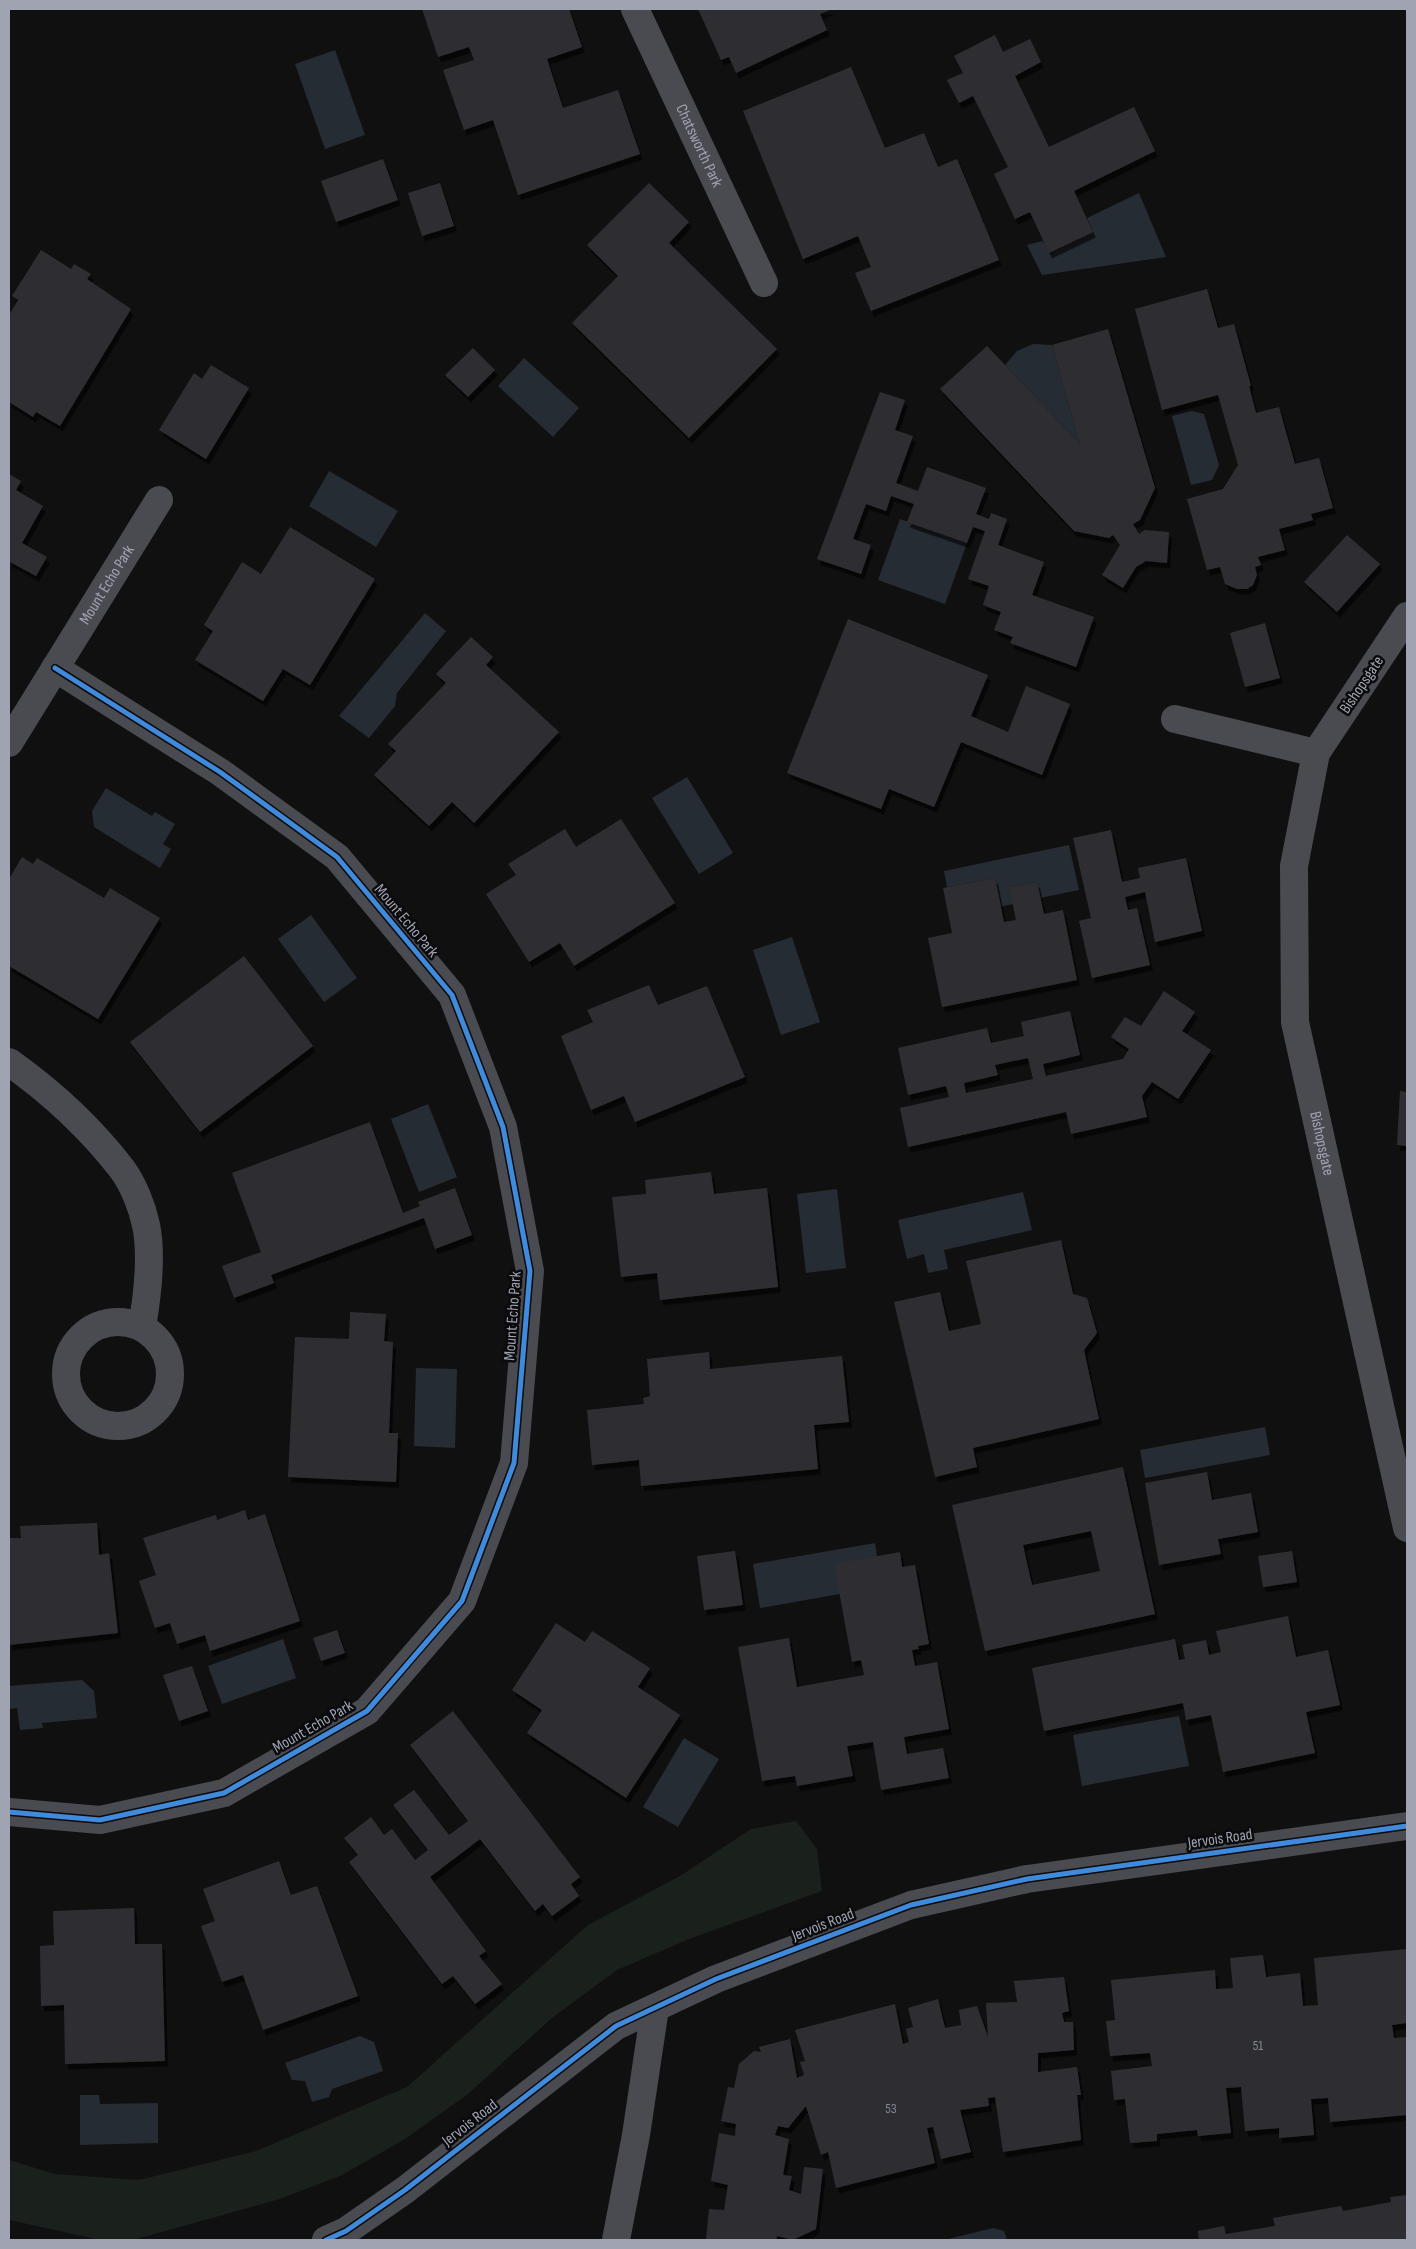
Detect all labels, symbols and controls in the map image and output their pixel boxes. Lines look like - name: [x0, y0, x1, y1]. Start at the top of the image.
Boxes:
- street label: Chatsworth Park: [672, 101, 727, 190]
- street label: Mount Echo Park: [75, 542, 138, 628]
- street label: Bishopsgate: [1336, 653, 1388, 717]
- street label: Mount Echo Park: [370, 881, 442, 961]
- street label: Bishopsgate: [1306, 1110, 1338, 1177]
- street label: Mount Echo Park: [500, 1271, 526, 1361]
- street label: Mount Echo Park: [269, 1696, 357, 1758]
- street label: Jervois Road: [1185, 1825, 1254, 1853]
- street label: Jervois Road: [788, 1904, 857, 1946]
- house number: 51: [1253, 2037, 1263, 2054]
- street label: Jervois Road: [438, 2095, 501, 2151]
- house number: 53: [885, 2100, 897, 2117]

